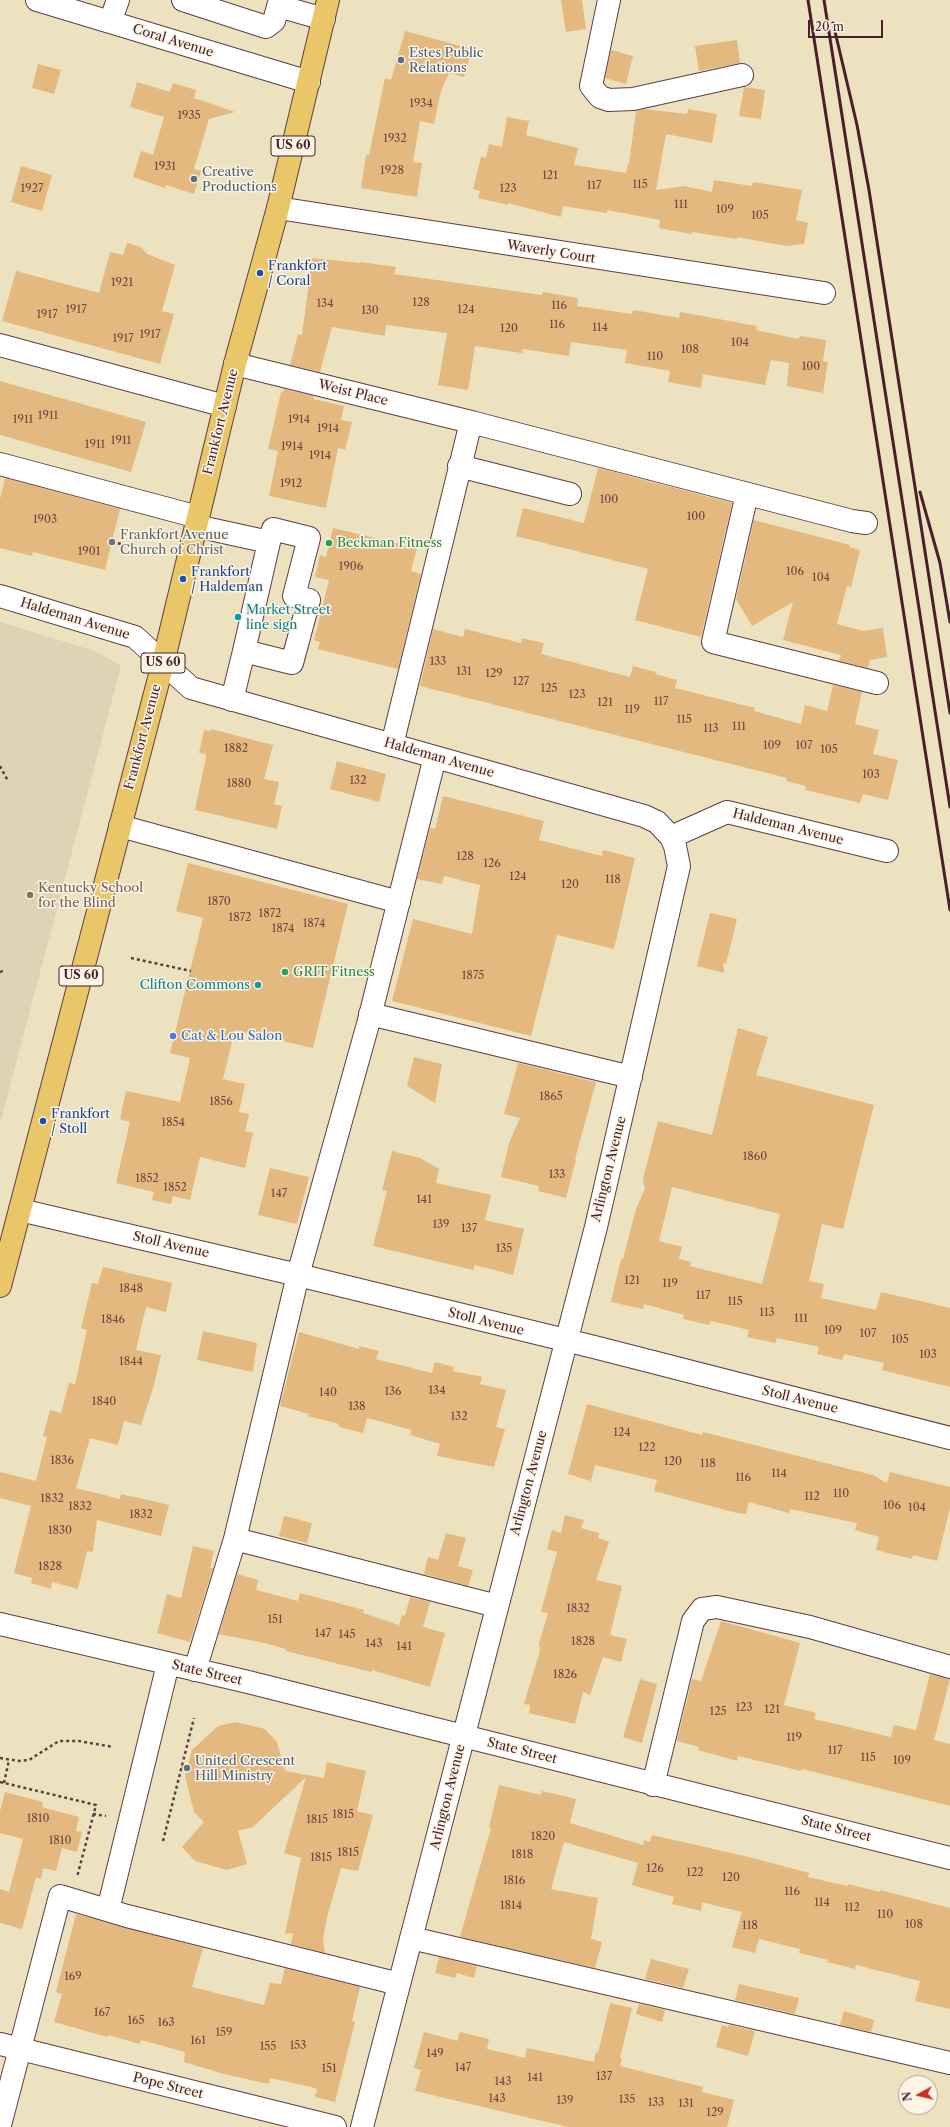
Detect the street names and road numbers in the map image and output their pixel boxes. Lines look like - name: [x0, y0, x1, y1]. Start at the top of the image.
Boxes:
- street label: Coral Avenue: [131, 21, 215, 61]
- road number: US 60: [271, 136, 315, 156]
- street label: Waverly Court: [506, 237, 596, 267]
- street label: Frankfort Avenue: [200, 367, 242, 477]
- street label: Weist Place: [316, 377, 390, 409]
- street label: Haldeman Avenue: [18, 595, 132, 643]
- road number: US 60: [141, 653, 185, 673]
- street label: Frankfort Avenue: [121, 683, 165, 791]
- street label: Haldeman Avenue: [382, 735, 496, 781]
- street label: Haldeman Avenue: [731, 806, 845, 848]
- road number: US 60: [59, 966, 103, 986]
- street label: Arlington Avenue: [588, 1115, 630, 1223]
- street label: Stoll Avenue: [131, 1229, 211, 1261]
- street label: Stoll Avenue: [446, 1305, 526, 1339]
- street label: Stoll Avenue: [760, 1383, 840, 1417]
- street label: Arlington Avenue: [507, 1429, 551, 1537]
- street label: State Street: [170, 1657, 244, 1689]
- street label: State Street: [485, 1735, 559, 1767]
- street label: Arlington Avenue: [427, 1743, 469, 1851]
- street label: State Street: [799, 1813, 873, 1845]
- street label: Pope Street: [131, 2070, 205, 2102]

